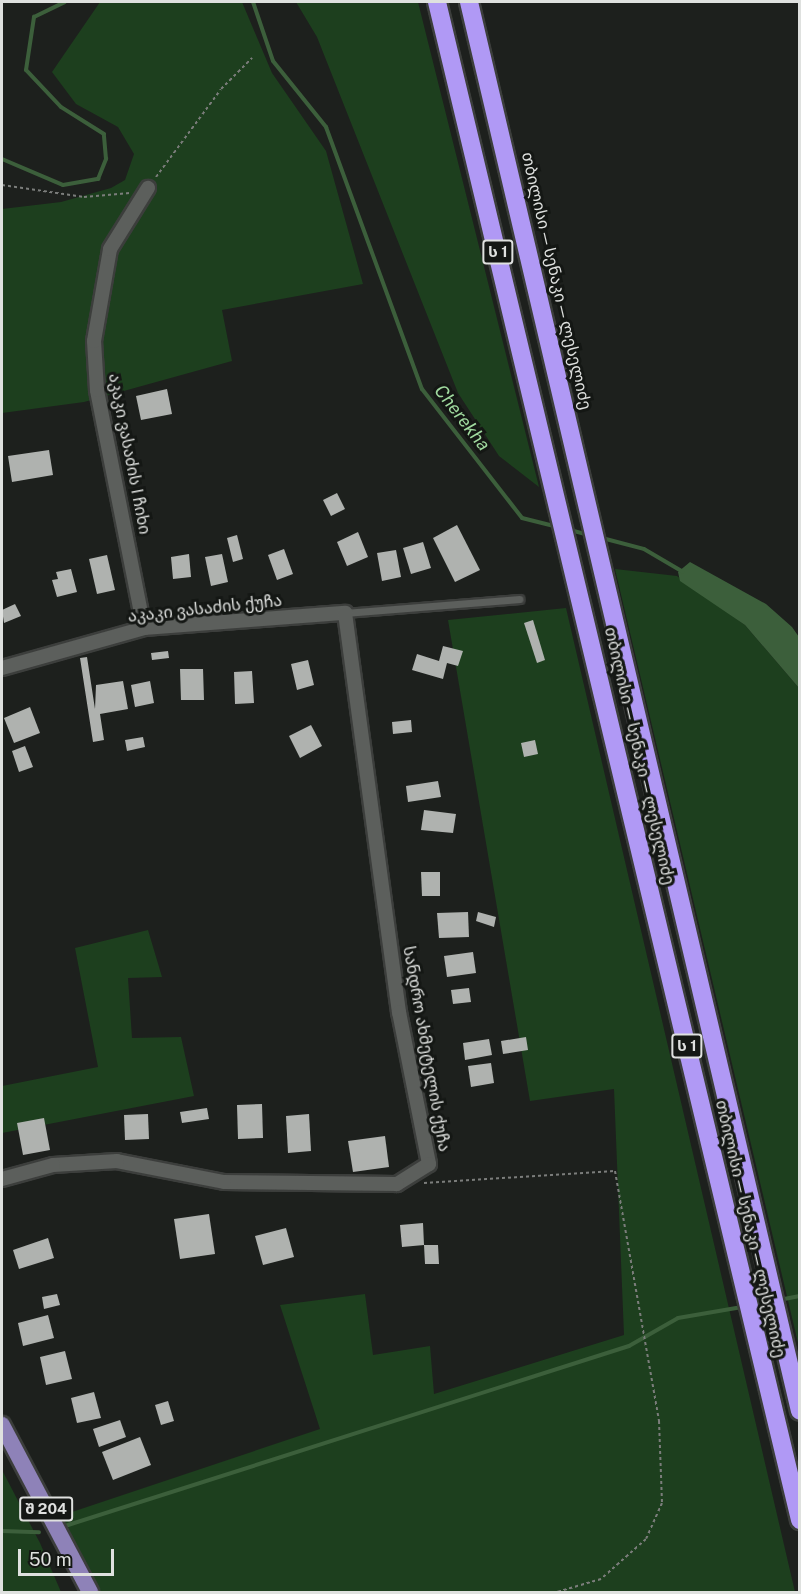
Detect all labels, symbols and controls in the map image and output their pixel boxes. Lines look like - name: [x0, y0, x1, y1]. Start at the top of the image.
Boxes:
- street label: თბილისი — სენაკი — ლესელიძე: [516, 145, 596, 417]
- road number: ს 1: [482, 240, 514, 264]
- street label: აკაკი ვასაძის I ჩიხი: [104, 372, 154, 536]
- water label: Cherekha: [430, 381, 494, 455]
- street label: აკაკი ვასაძის ქუჩა: [127, 591, 283, 627]
- street label: თბილისი — სენაკი — ლესელიძე: [599, 620, 679, 892]
- street label: სანდრო ახმეტელის ქუჩა: [398, 945, 454, 1153]
- road number: ს 1: [670, 1034, 704, 1058]
- street label: თბილისი — სენაკი — ლესელიძე: [710, 1093, 790, 1365]
- road number: შ 204: [19, 1497, 73, 1521]
- scale bar: [21, 1537, 117, 1575]
- text: 50 m: [29, 1549, 72, 1570]

